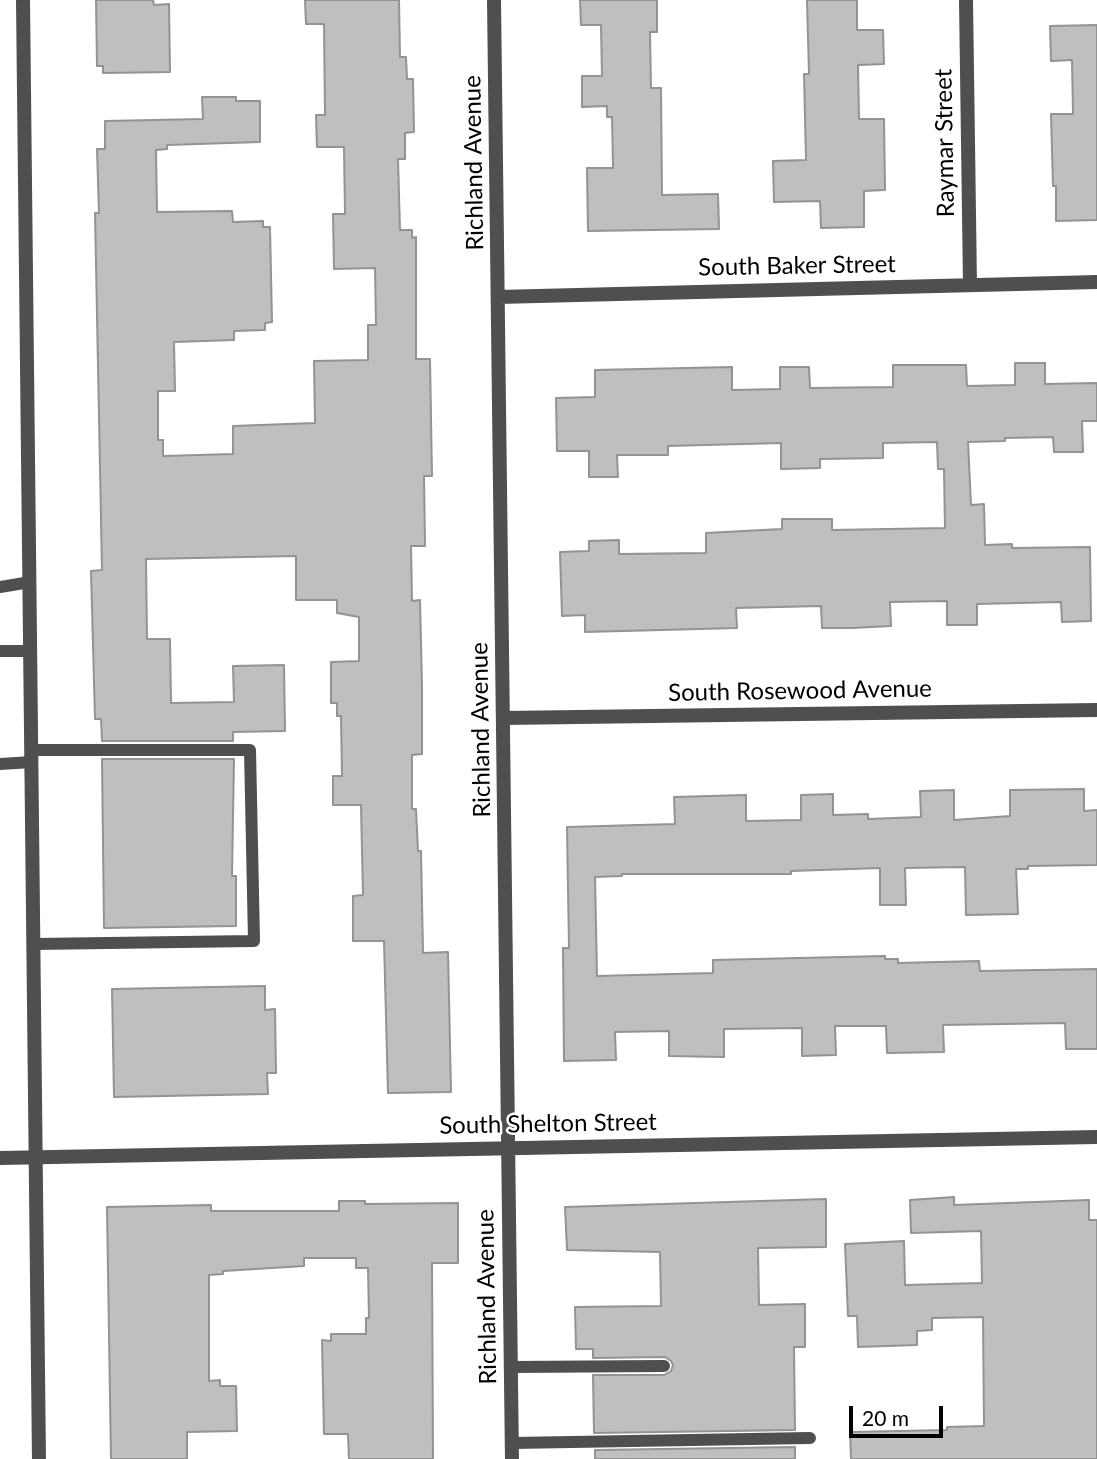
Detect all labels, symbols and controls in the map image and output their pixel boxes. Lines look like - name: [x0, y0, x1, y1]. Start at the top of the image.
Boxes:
- street label: Raymar Street: [929, 68, 961, 218]
- street label: Richland Avenue: [458, 75, 490, 251]
- street label: South Baker Street: [698, 250, 896, 282]
- street label: Richland Avenue: [465, 642, 497, 818]
- street label: South Rosewood Avenue: [668, 674, 932, 708]
- street label: South Shelton Street: [439, 1108, 657, 1140]
- street label: Richland Avenue: [471, 1209, 503, 1385]
- scale bar: [852, 1392, 946, 1436]
- text: 20 m: [862, 1405, 909, 1430]

